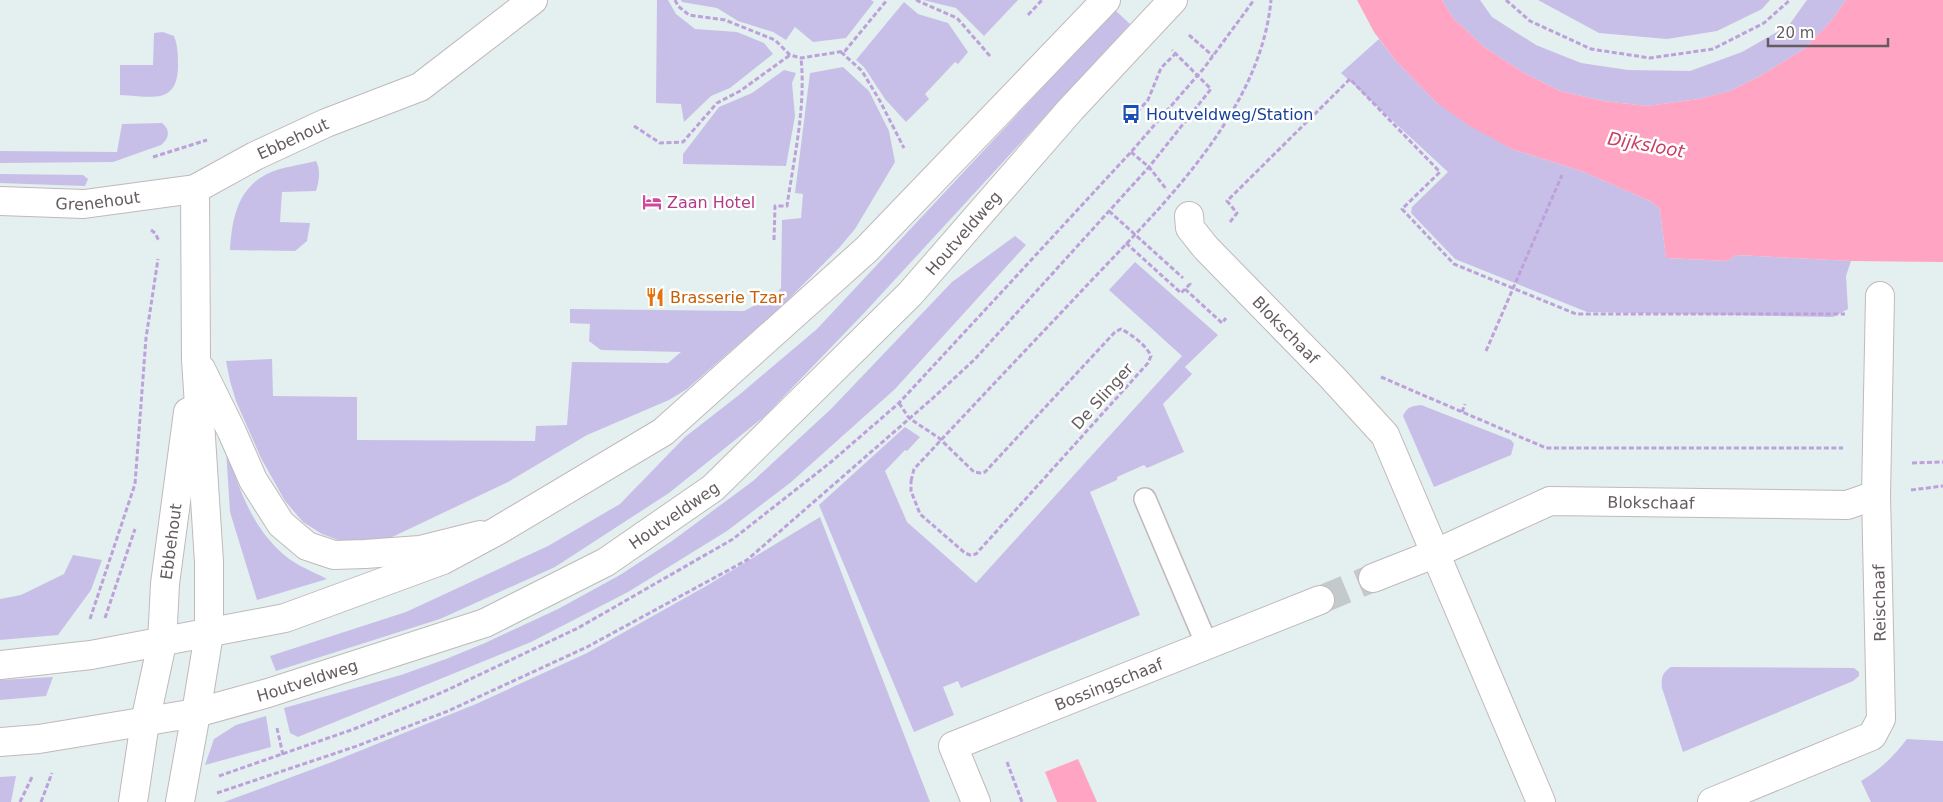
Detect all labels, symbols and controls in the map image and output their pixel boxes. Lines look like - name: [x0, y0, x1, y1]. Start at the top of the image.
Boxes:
- scale bar: [1768, 15, 1888, 47]
- text: 20 m: [1776, 24, 1814, 42]
- bus stop icon: Houtveldweg/Station: [1120, 103, 1142, 125]
- place label: Houtveldweg/Station: [1146, 105, 1314, 124]
- street label: Ebbehout: [254, 114, 332, 164]
- water label: Dijksloot: [1606, 127, 1687, 162]
- street label: Houtveldweg: [922, 187, 1005, 279]
- street label: Grenehout: [55, 188, 141, 214]
- hotel icon: Zaan Hotel: [641, 191, 663, 213]
- place label: Zaan Hotel: [667, 193, 755, 212]
- restaurant icon: Brasserie Tzar: [644, 286, 666, 308]
- place label: Brasserie Tzar: [670, 288, 785, 307]
- street label: Blokschaaf: [1248, 292, 1323, 368]
- street label: De Slinger: [1068, 359, 1137, 434]
- street label: Houtveldweg: [625, 478, 723, 553]
- street label: Blokschaaf: [1607, 493, 1695, 513]
- street label: Ebbehout: [157, 502, 186, 581]
- street label: Reischaaf: [1869, 564, 1890, 642]
- street label: Bossingschaaf: [1052, 654, 1166, 715]
- street label: Houtveldweg: [254, 656, 360, 706]

